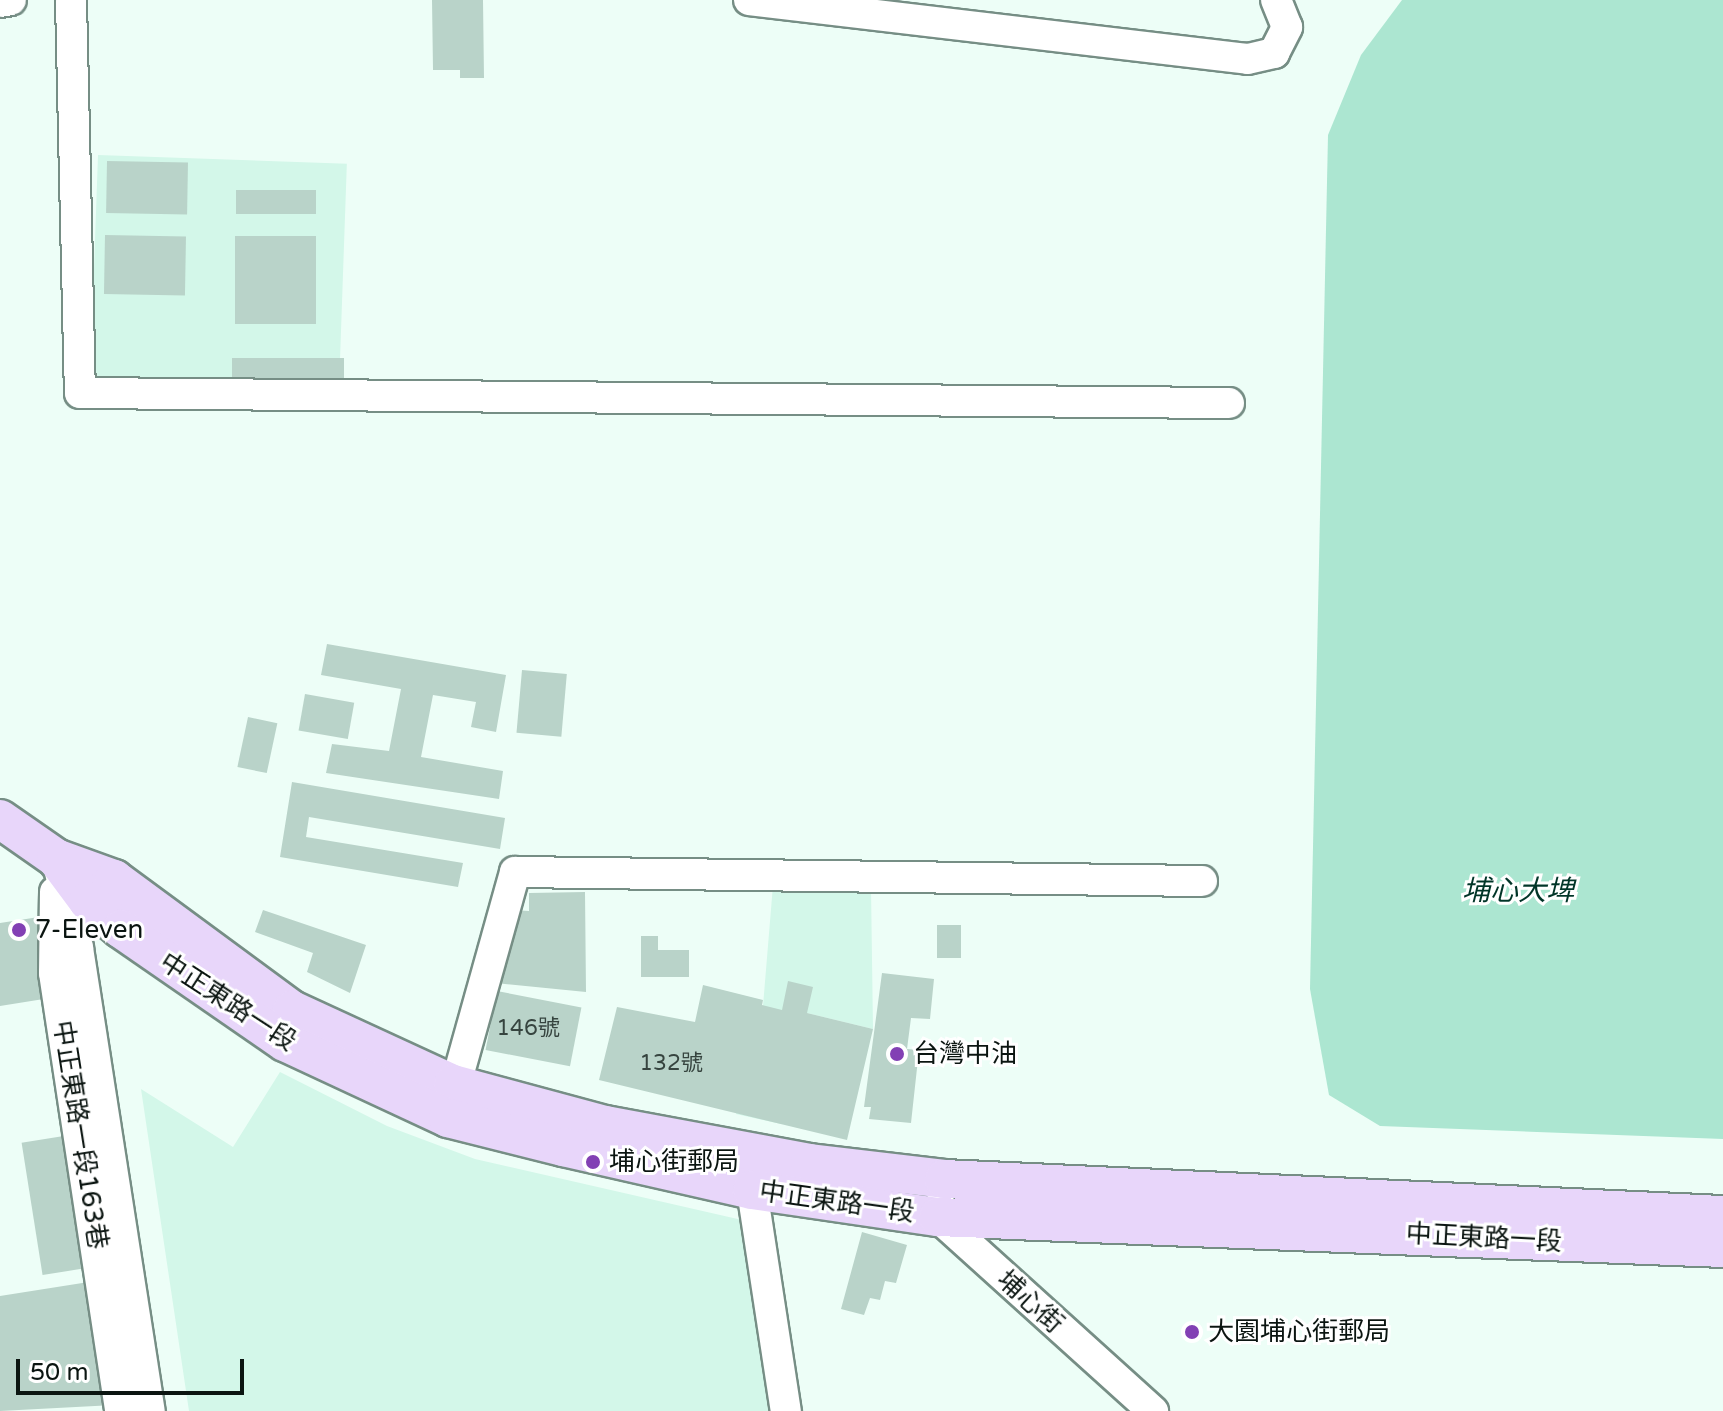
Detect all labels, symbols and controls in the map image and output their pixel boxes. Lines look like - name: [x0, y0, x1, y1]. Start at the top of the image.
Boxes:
- water label: 埔心大埤: [1462, 874, 1574, 908]
- place label: 7-Eleven: [35, 914, 143, 946]
- marker: 7-Eleven: [10, 921, 28, 939]
- street label: 中正東路一段: [154, 946, 302, 1058]
- house number: 146號: [496, 1016, 560, 1042]
- street label: 中正東路一段163巷: [47, 1018, 113, 1252]
- place label: 台灣中油: [913, 1038, 1017, 1070]
- marker: 台灣中油: [888, 1045, 906, 1063]
- house number: 132號: [639, 1051, 703, 1077]
- place label: 埔心街郵局: [609, 1146, 739, 1178]
- marker: 埔心街郵局: [584, 1153, 602, 1171]
- street label: 中正東路一段: [758, 1176, 916, 1228]
- street label: 中正東路一段: [1405, 1218, 1563, 1258]
- street label: 埔心街: [991, 1264, 1069, 1340]
- place label: 大園埔心街郵局: [1208, 1316, 1390, 1348]
- marker: 大園埔心街郵局: [1183, 1323, 1201, 1341]
- scale bar: [20, 1343, 248, 1393]
- text: 50 m: [30, 1358, 88, 1387]

